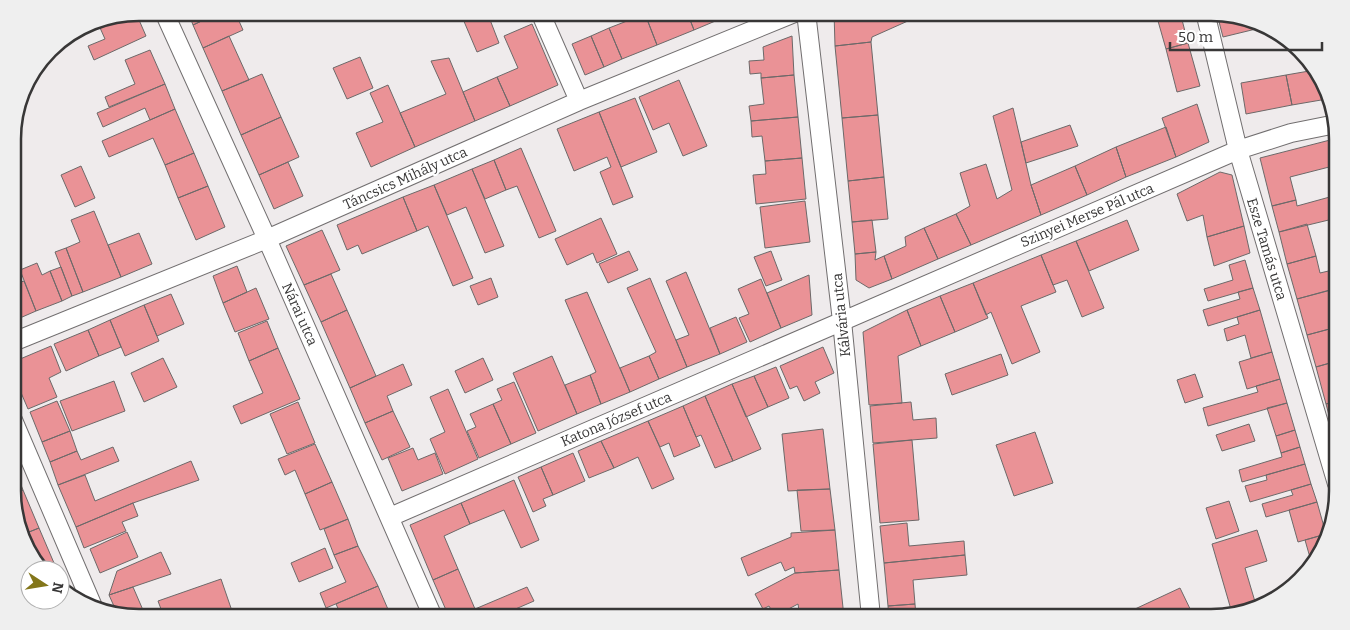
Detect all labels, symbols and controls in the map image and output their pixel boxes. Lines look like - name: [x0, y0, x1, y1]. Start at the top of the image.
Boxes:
- scale bar: [1170, 20, 1322, 52]
- text: 50 m: [1178, 28, 1214, 46]
- street label: Táncsics Mihály utca: [341, 143, 470, 213]
- street label: Szinyei Merse Pál utca: [1018, 180, 1157, 251]
- street label: Esze Tamás utca: [1243, 196, 1290, 303]
- street label: Kálvária utca: [829, 272, 854, 358]
- street label: Nárai utca: [278, 280, 321, 349]
- street label: Katona József utca: [558, 388, 674, 450]
- north arrow: [20, 560, 70, 610]
- text: N: [48, 581, 67, 595]

